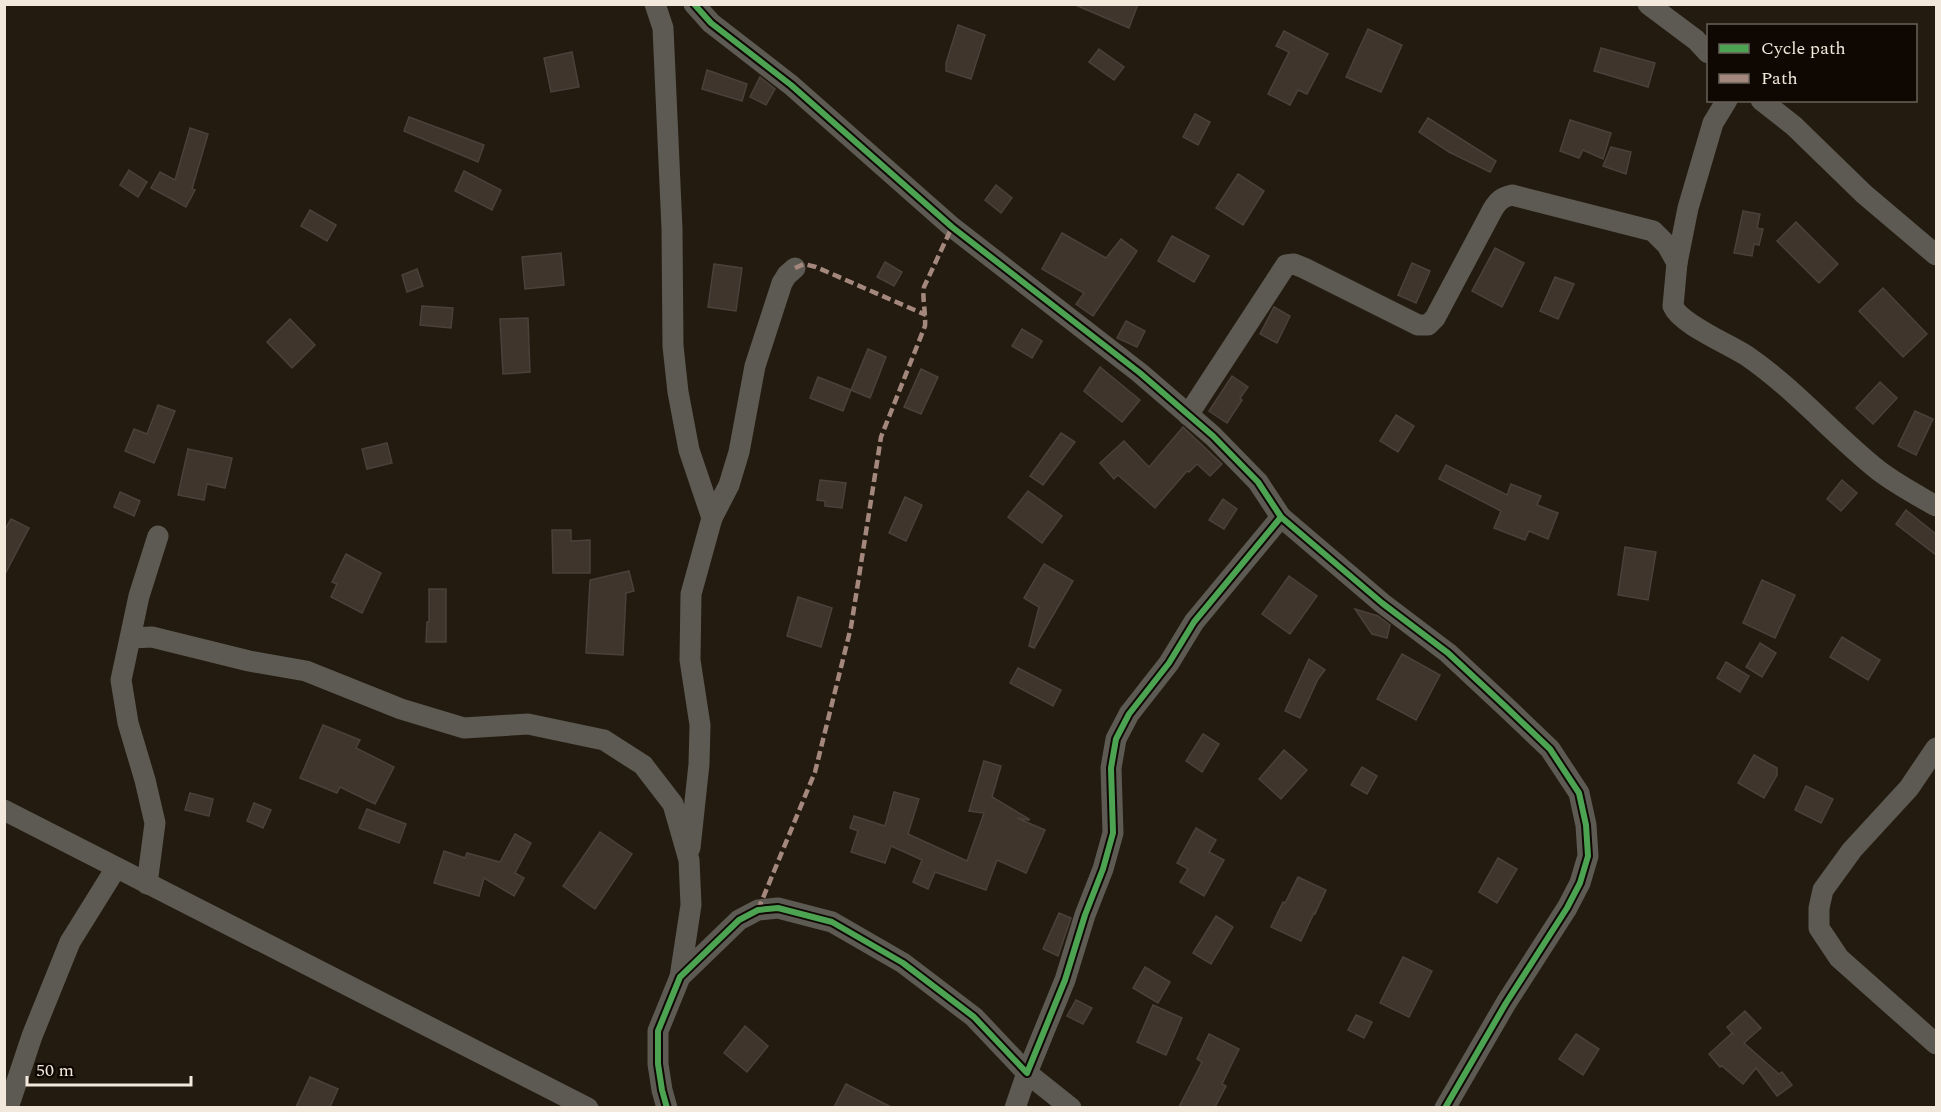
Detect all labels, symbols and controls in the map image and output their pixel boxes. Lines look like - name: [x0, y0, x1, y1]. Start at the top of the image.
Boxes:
- legend: [1707, 24, 1917, 102]
- text: Cycle path: [1761, 35, 1846, 62]
- text: Path: [1761, 65, 1798, 92]
- scale bar: [27, 1049, 190, 1087]
- text: 50 m: [36, 1057, 74, 1084]

